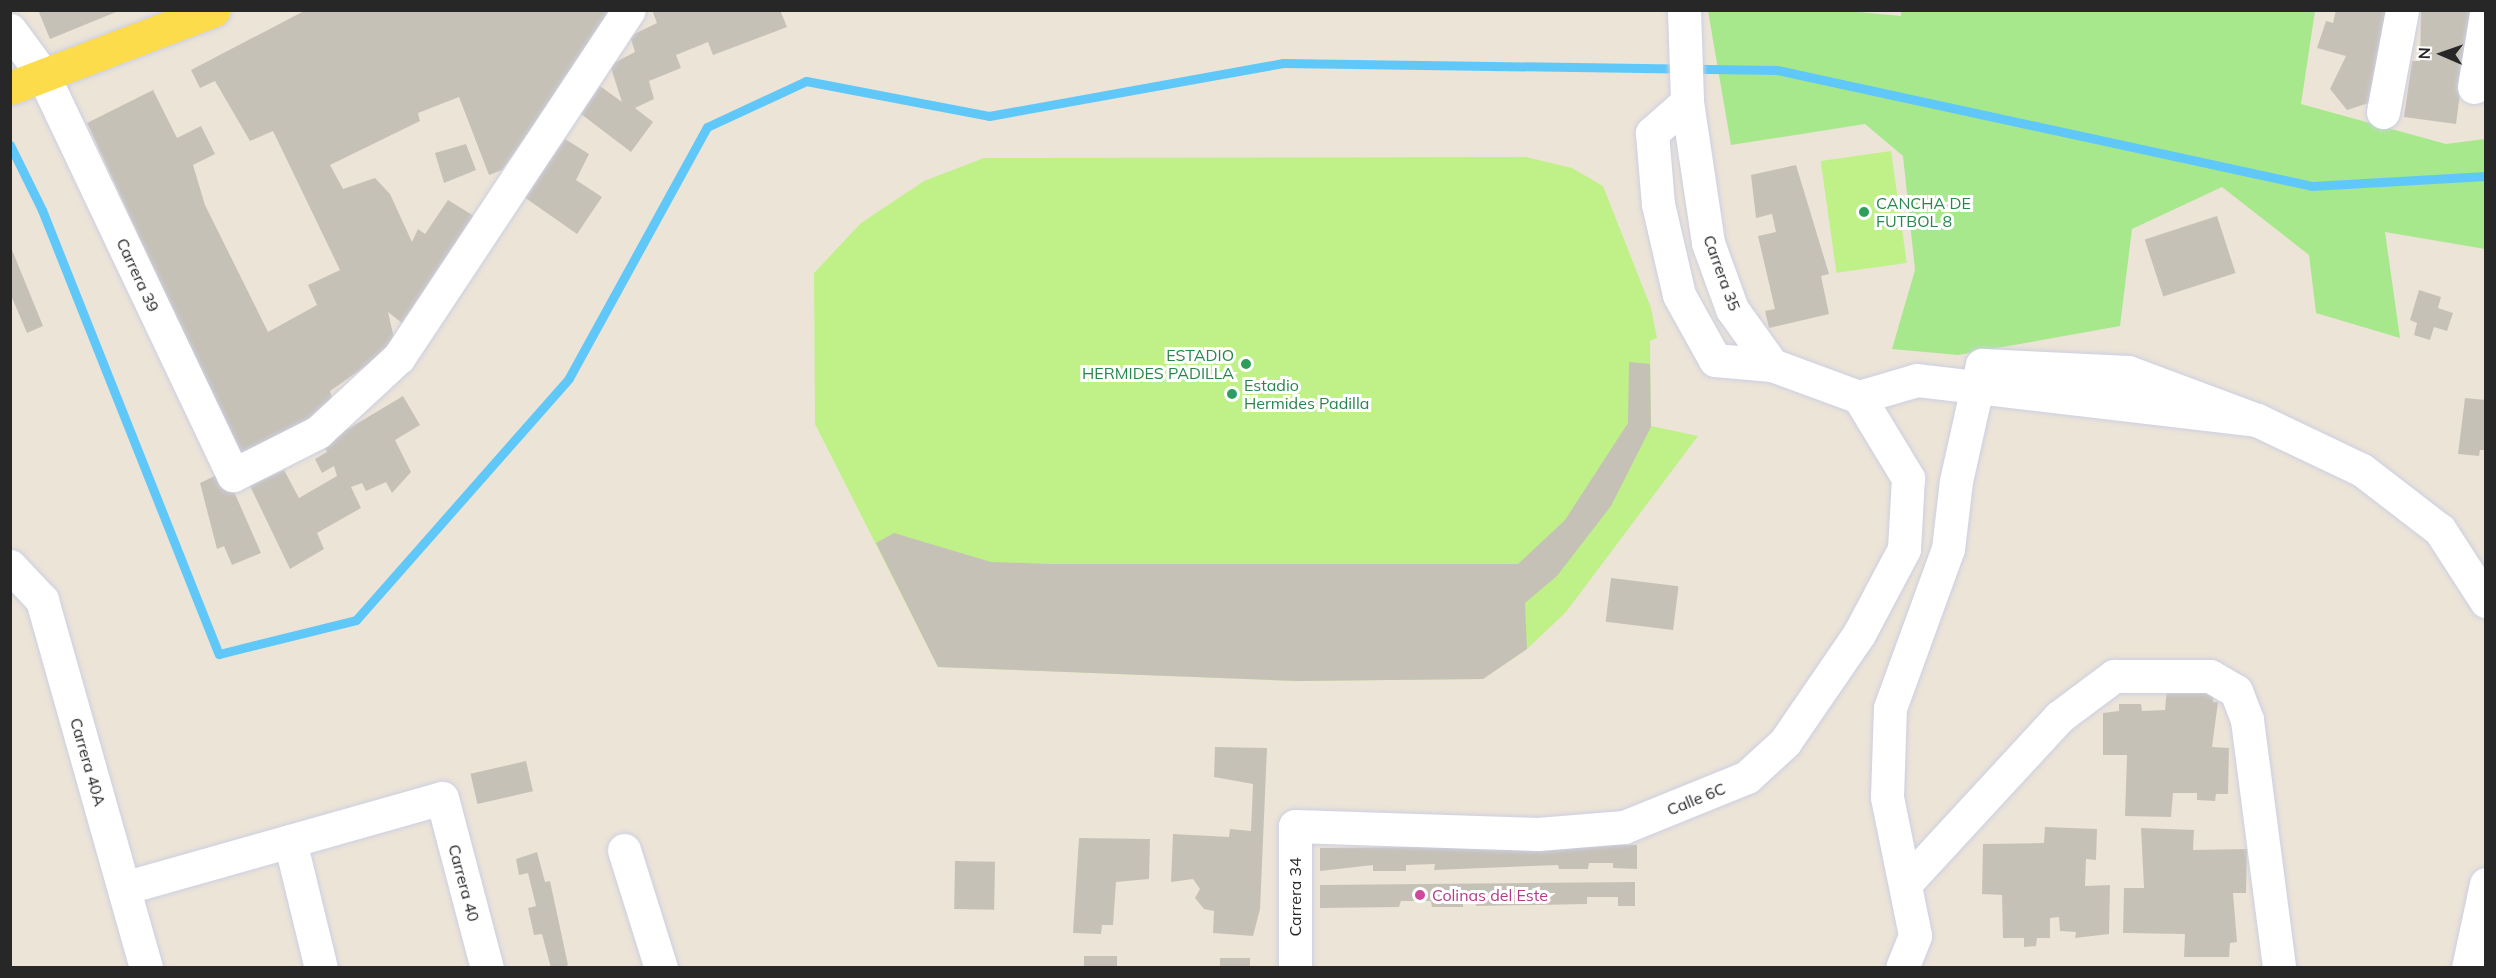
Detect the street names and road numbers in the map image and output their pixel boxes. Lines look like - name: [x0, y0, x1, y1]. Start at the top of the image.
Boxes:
- street label: Carrera 35: [1699, 233, 1745, 313]
- street label: Carrera 39: [113, 235, 163, 315]
- street label: Carrera 40A: [66, 716, 110, 808]
- street label: Calle 6C: [1664, 779, 1728, 819]
- street label: Carrera 40: [444, 842, 484, 924]
- street label: Carrera 34: [1285, 857, 1305, 937]

